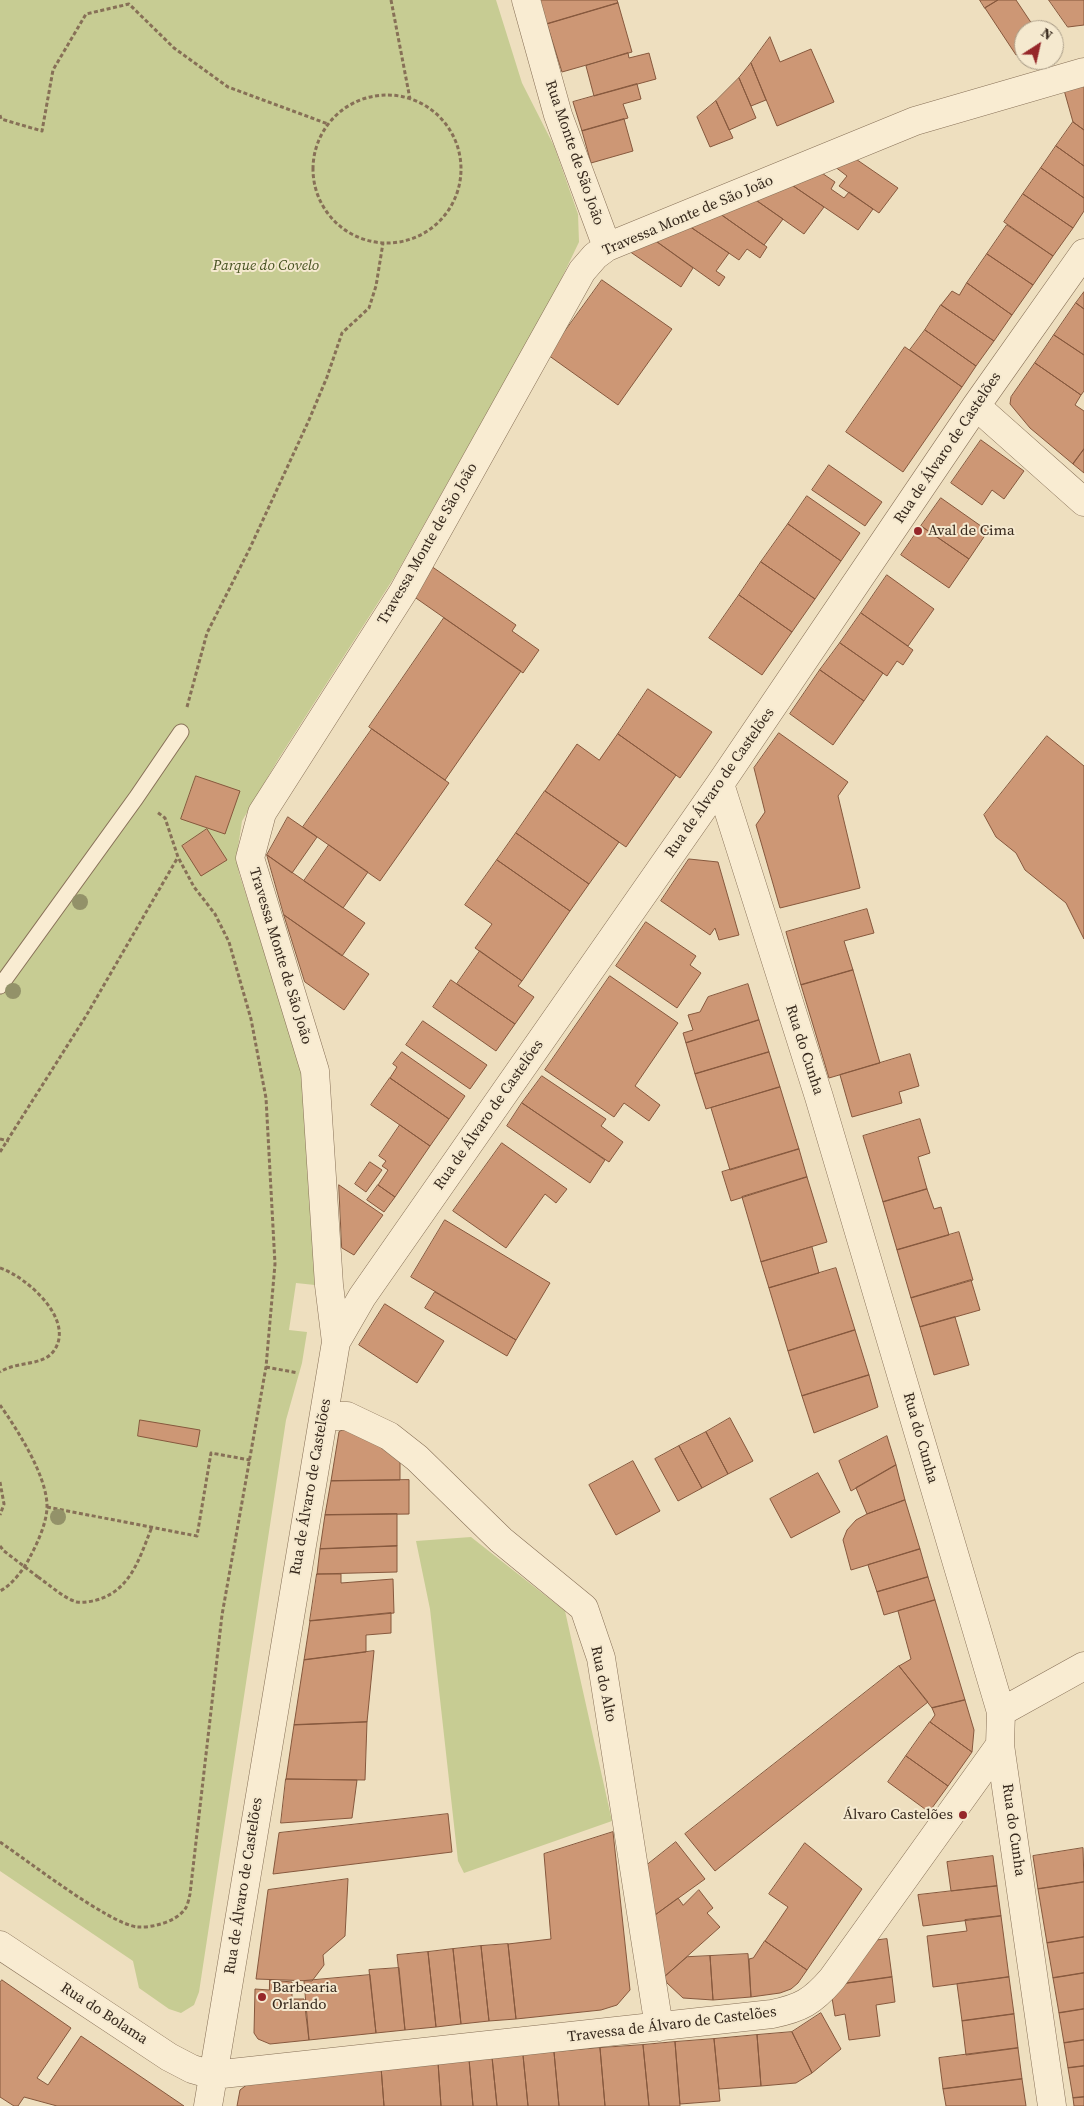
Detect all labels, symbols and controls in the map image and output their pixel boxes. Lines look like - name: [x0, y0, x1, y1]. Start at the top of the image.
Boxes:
- north arrow: [1014, 20, 1064, 70]
- text: N: [1037, 22, 1057, 45]
- street label: Rua Monte de São João: [541, 78, 607, 228]
- street label: Travessa Monte de São João: [600, 172, 776, 260]
- park label: Parque do Covelo: [213, 257, 319, 275]
- street label: Rua de Álvaro de Castelões: [891, 369, 1005, 527]
- street label: Travessa Monte de São João: [374, 460, 482, 628]
- place label: Aval de Cima: [928, 522, 1015, 540]
- marker: Aval de Cima: [912, 525, 924, 537]
- street label: Rua de Álvaro de Castelões: [661, 705, 779, 861]
- street label: Travessa Monte de São João: [245, 865, 315, 1047]
- street label: Rua do Cunha: [781, 1003, 827, 1097]
- street label: Rua de Álvaro de Castelões: [430, 1037, 548, 1193]
- street label: Rua do Cunha: [898, 1391, 942, 1485]
- street label: Rua de Álvaro de Castelões: [287, 1397, 335, 1577]
- street label: Rua do Alto: [586, 1644, 620, 1724]
- street label: Rua do Cunha: [998, 1782, 1028, 1878]
- street label: Rua de Álvaro de Castelões: [221, 1796, 267, 1976]
- place label: Álvaro Castelões: [843, 1806, 953, 1824]
- marker: Álvaro Castelões: [957, 1809, 969, 1821]
- street label: Rua do Bolama: [57, 1979, 151, 2049]
- place label: Barbearia Orlando: [272, 1979, 337, 2014]
- marker: Barbearia Orlando: [256, 1991, 268, 2003]
- street label: Travessa de Álvaro de Castelões: [566, 2003, 778, 2047]

